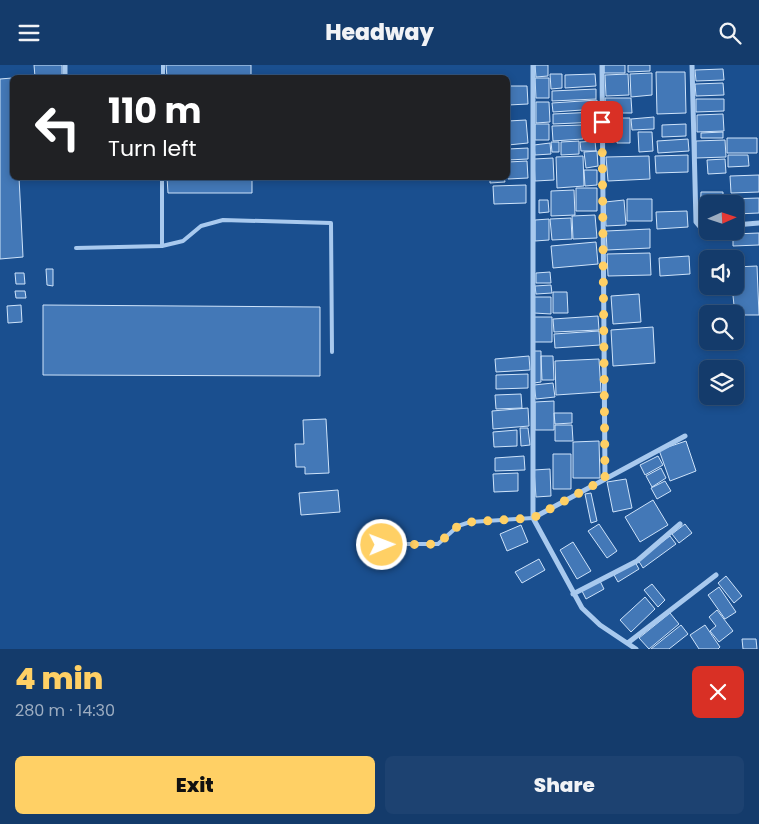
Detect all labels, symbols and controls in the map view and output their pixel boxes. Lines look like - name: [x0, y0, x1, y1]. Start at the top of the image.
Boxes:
- text: Headway: [325, 17, 434, 48]
- icon: menu: [15, 19, 43, 47]
- icon: search: [716, 19, 744, 47]
- text: 110 m: [108, 86, 202, 135]
- icon: left: [25, 95, 90, 160]
- pin: [581, 101, 623, 143]
- icon: arrive: [588, 108, 616, 136]
- text: Turn left: [108, 133, 196, 164]
- north arrow: [699, 195, 744, 240]
- map controls: [699, 195, 744, 405]
- button: sound: [699, 250, 744, 295]
- button: search: [699, 305, 744, 350]
- button: layers: [699, 360, 744, 405]
- position arrow: [355, 518, 407, 570]
- text: 4 min: [15, 657, 103, 700]
- button: close: [692, 666, 744, 718]
- text: 280 m · 14:30: [15, 699, 115, 722]
- button: Exit: [15, 756, 375, 814]
- button: Share: [385, 756, 744, 814]

